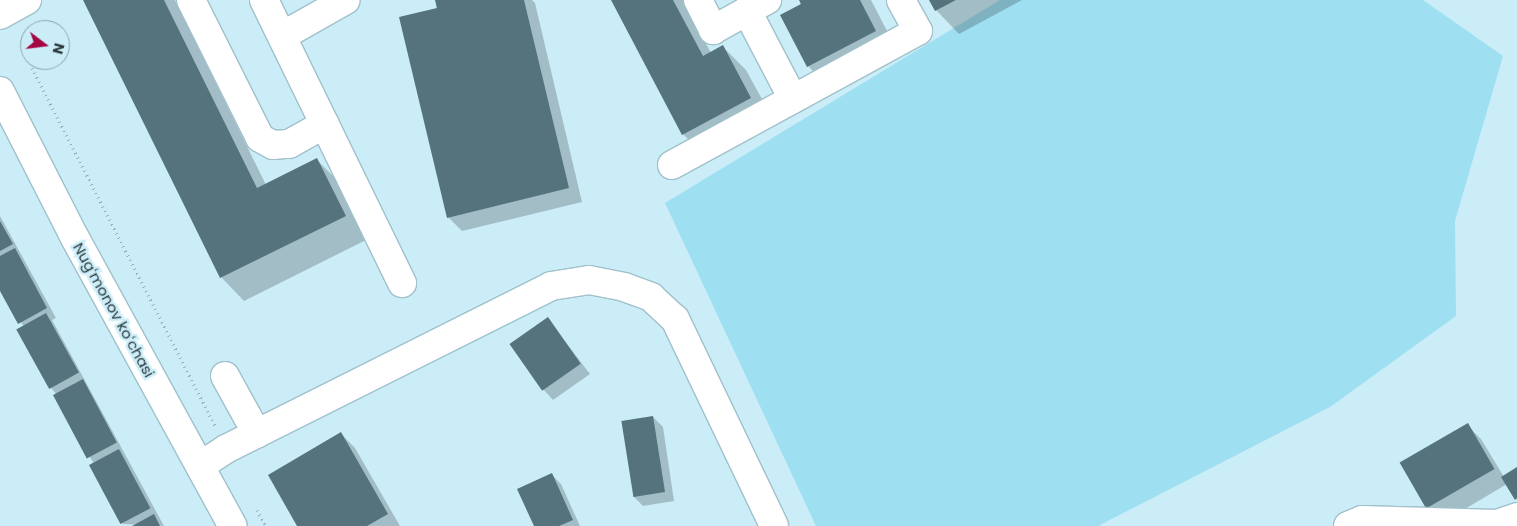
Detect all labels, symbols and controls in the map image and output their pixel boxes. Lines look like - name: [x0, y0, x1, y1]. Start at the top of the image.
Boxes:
- north arrow: [20, 20, 70, 70]
- text: N: [48, 41, 70, 56]
- street label: Nugʻmonov koʻchasi: [69, 239, 159, 381]

